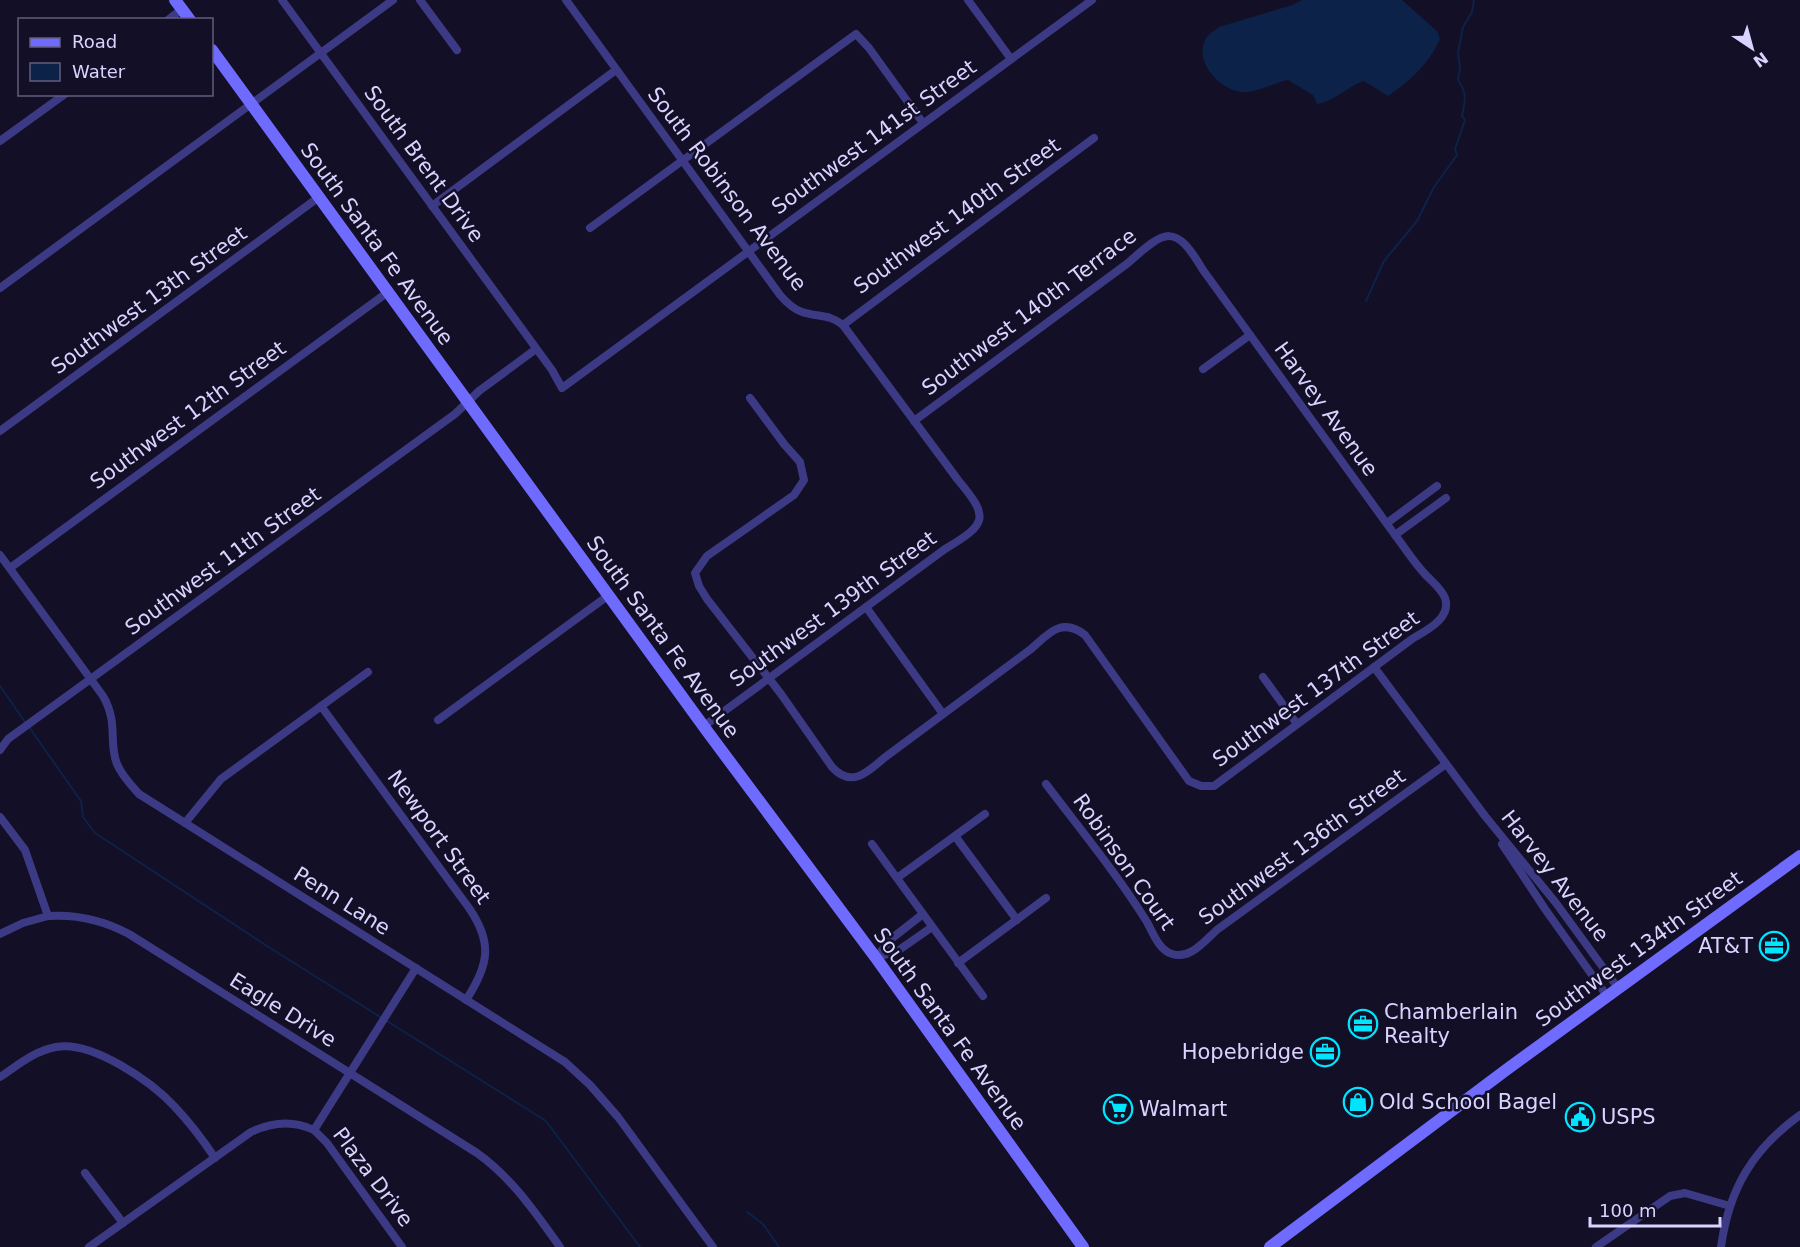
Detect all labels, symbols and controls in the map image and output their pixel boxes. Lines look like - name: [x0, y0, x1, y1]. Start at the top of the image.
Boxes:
- legend: [18, 18, 213, 96]
- north arrow: [1722, 18, 1782, 78]
- text: Road: [72, 31, 117, 52]
- text: N: [1750, 48, 1772, 71]
- street label: Southwest 141st Street: [767, 55, 981, 219]
- text: Water: [72, 61, 126, 82]
- street label: South Brent Drive: [359, 81, 489, 247]
- street label: South Robinson Avenue: [643, 83, 811, 295]
- street label: Southwest 140th Street: [849, 133, 1065, 299]
- street label: South Santa Fe Avenue: [296, 138, 458, 350]
- street label: Southwest 13th Street: [47, 221, 251, 379]
- street label: Southwest 140th Terrace: [917, 224, 1141, 400]
- street label: Southwest 12th Street: [86, 336, 290, 494]
- street label: Harvey Avenue: [1269, 337, 1383, 481]
- street label: Southwest 11th Street: [121, 482, 325, 640]
- street label: Southwest 139th Street: [725, 526, 941, 692]
- street label: South Santa Fe Avenue: [582, 531, 744, 743]
- street label: Southwest 137th Street: [1208, 606, 1424, 772]
- street label: Southwest 136th Street: [1194, 764, 1410, 930]
- street label: Newport Street: [382, 765, 496, 909]
- street label: Robinson Court: [1068, 789, 1180, 935]
- street label: Harvey Avenue: [1496, 806, 1614, 946]
- street label: Penn Lane: [289, 862, 395, 940]
- street label: Southwest 134th Street: [1531, 866, 1747, 1032]
- street label: South Santa Fe Avenue: [869, 923, 1031, 1135]
- office icon: AT&T: [1758, 930, 1790, 962]
- place label: AT&T: [1698, 934, 1753, 958]
- street label: Eagle Drive: [225, 968, 341, 1052]
- place label: Chamberlain Realty: [1384, 1000, 1518, 1048]
- office icon: Chamberlain Realty: [1347, 1008, 1379, 1040]
- office icon: Hopebridge: [1309, 1036, 1341, 1068]
- place label: Hopebridge: [1182, 1040, 1304, 1064]
- shop icon: Old School Bagel: [1342, 1086, 1374, 1118]
- place label: Old School Bagel: [1379, 1090, 1557, 1114]
- supermarket icon: Walmart: [1102, 1093, 1134, 1125]
- place label: Walmart: [1139, 1097, 1227, 1121]
- public building icon: USPS: [1564, 1101, 1596, 1133]
- place label: USPS: [1601, 1105, 1656, 1129]
- street label: Plaza Drive: [328, 1123, 418, 1231]
- scale bar: [1590, 1190, 1720, 1228]
- text: 100 m: [1599, 1200, 1657, 1221]

